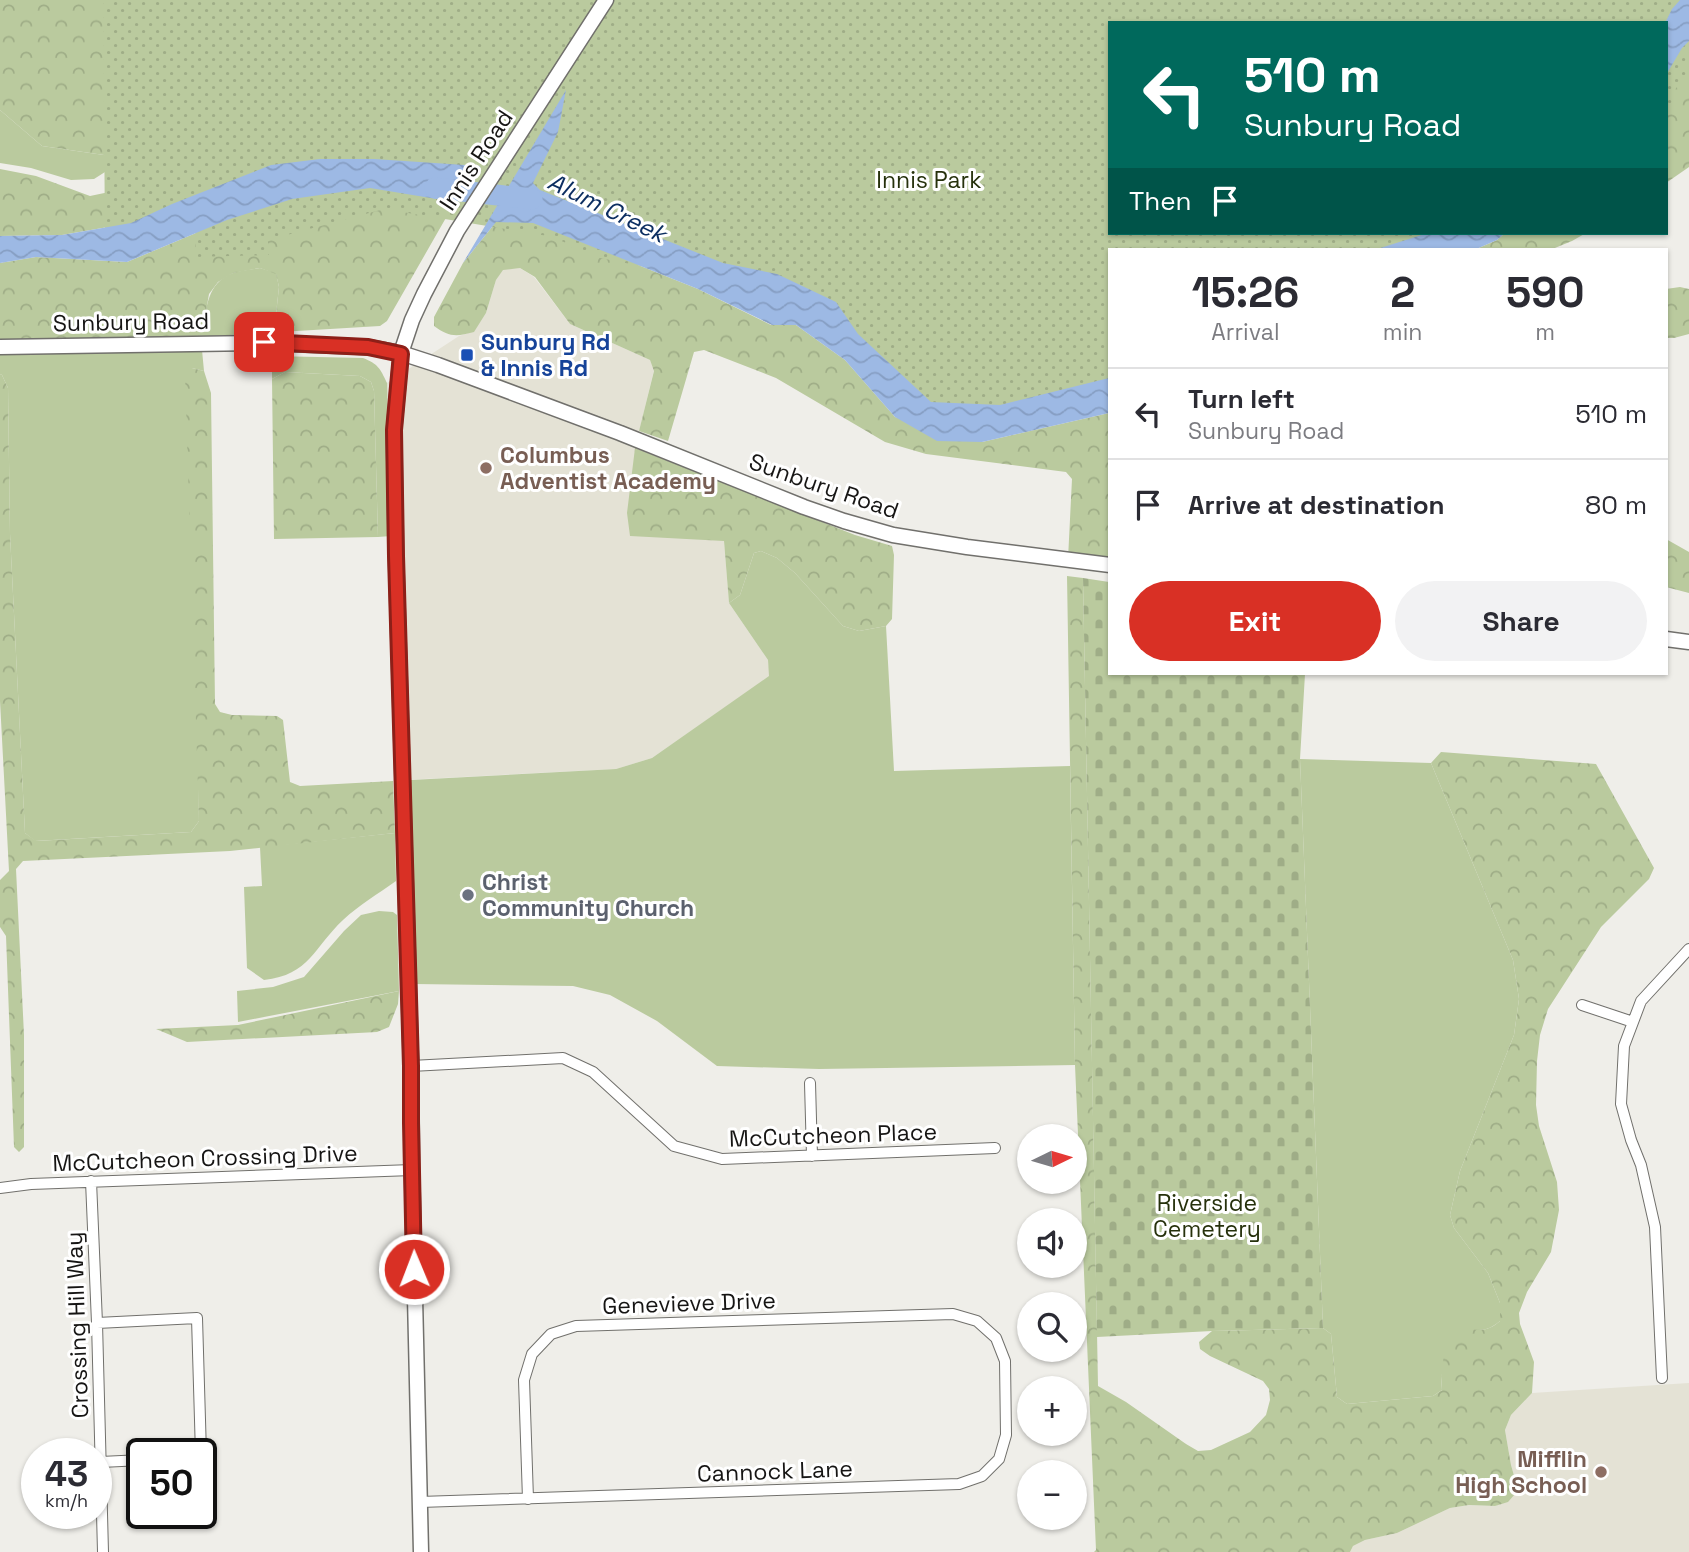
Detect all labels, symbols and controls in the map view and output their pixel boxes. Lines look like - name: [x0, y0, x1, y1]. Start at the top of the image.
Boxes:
- text: 510 m: [1244, 44, 1381, 106]
- icon: left: [1129, 49, 1220, 140]
- street label: Innis Road: [432, 104, 520, 216]
- text: Sunbury Road: [1244, 105, 1461, 145]
- park label: Innis Park: [876, 165, 982, 195]
- water label: Alum Creek: [543, 166, 674, 251]
- icon: arrive: [1206, 182, 1244, 220]
- text: Then: [1129, 184, 1192, 218]
- text: 15:26: [1192, 266, 1299, 319]
- text: 2: [1390, 266, 1415, 319]
- text: 590: [1506, 266, 1584, 319]
- street label: Sunbury Road: [53, 306, 209, 338]
- pin: [234, 312, 294, 372]
- text: Arrival: [1211, 317, 1280, 347]
- text: min: [1383, 317, 1422, 347]
- text: m: [1535, 317, 1555, 347]
- icon: arrive: [245, 323, 283, 361]
- place label: Sunbury Rd & Innis Rd: [481, 327, 610, 383]
- marker: Sunbury Rd & Innis Rd: [459, 347, 475, 363]
- text: Turn left: [1188, 382, 1295, 416]
- icon: left: [1129, 395, 1167, 433]
- text: 510 m: [1575, 397, 1647, 431]
- text: Sunbury Road: [1188, 416, 1344, 446]
- place label: Columbus Adventist Academy: [500, 440, 716, 496]
- street label: Sunbury Road: [745, 446, 903, 526]
- marker: Columbus Adventist Academy: [478, 460, 494, 476]
- icon: arrive: [1129, 486, 1167, 524]
- text: Arrive at destination: [1188, 488, 1445, 522]
- text: 80 m: [1585, 488, 1647, 522]
- button: Exit: [1129, 581, 1381, 661]
- button: Share: [1395, 581, 1647, 661]
- place label: Christ Community Church: [482, 867, 694, 923]
- marker: Christ Community Church: [460, 887, 476, 903]
- street label: McCutcheon Place: [728, 1116, 938, 1154]
- north arrow: [1017, 1124, 1087, 1194]
- map controls: [1017, 1124, 1087, 1530]
- street label: McCutcheon Crossing Drive: [52, 1138, 358, 1178]
- park label: Riverside Cemetery: [1153, 1188, 1261, 1244]
- button: sound: [1017, 1208, 1087, 1278]
- street label: Crossing Hill Way: [59, 1231, 95, 1419]
- position arrow: [377, 1232, 451, 1306]
- street label: Genevieve Drive: [602, 1285, 776, 1321]
- button: search: [1017, 1292, 1087, 1362]
- button: +: [1017, 1376, 1087, 1446]
- speed limit sign: 50: [126, 1438, 217, 1529]
- place label: Mifflin High School: [1455, 1444, 1587, 1500]
- text: 43: [45, 1452, 88, 1496]
- street label: Cannock Lane: [697, 1453, 853, 1489]
- button: −: [1017, 1460, 1087, 1530]
- marker: Mifflin High School: [1593, 1464, 1609, 1480]
- text: km/h: [45, 1489, 88, 1512]

